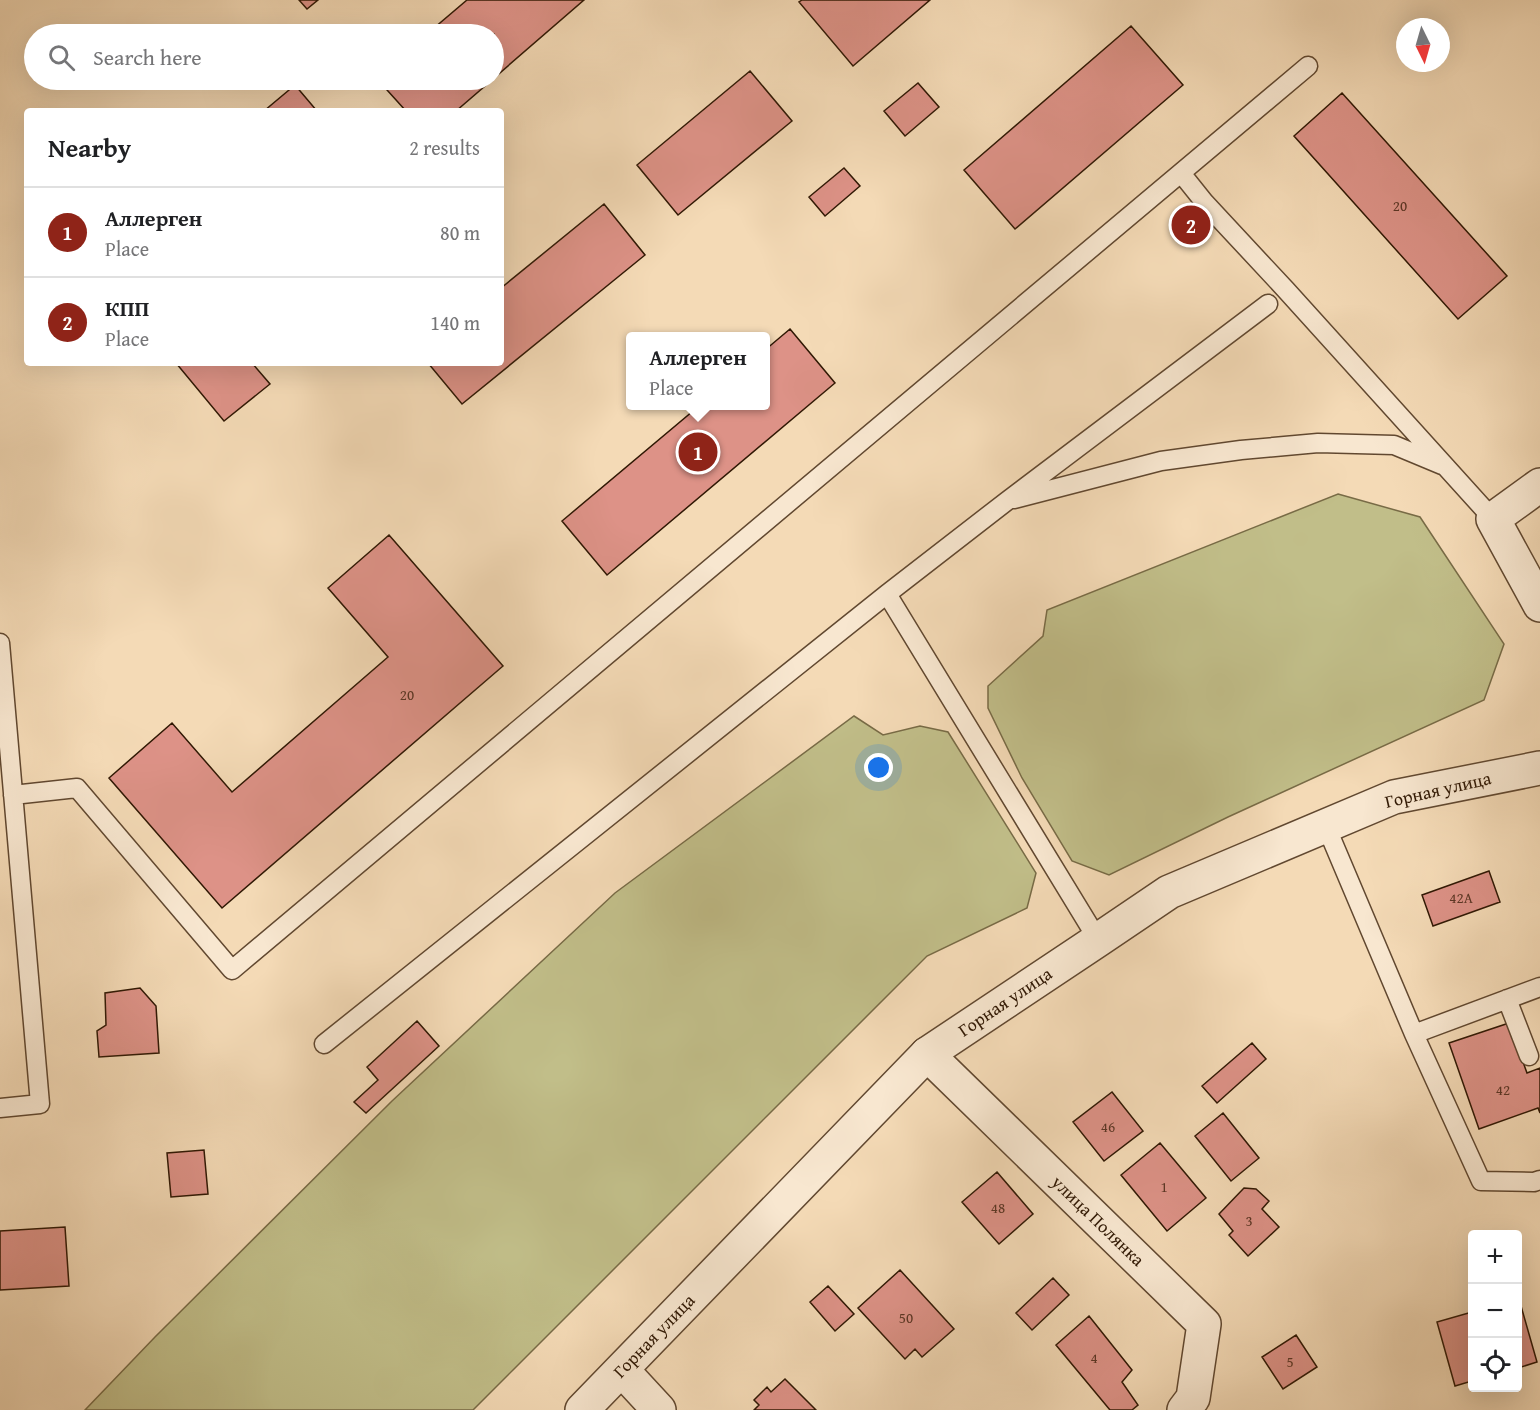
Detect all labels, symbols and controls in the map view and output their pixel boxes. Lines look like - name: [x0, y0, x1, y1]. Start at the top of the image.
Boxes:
- north arrow: [1396, 18, 1450, 72]
- search box: [24, 24, 504, 90]
- icon: search: [45, 41, 78, 74]
- text: Search here: [93, 41, 202, 73]
- text: Nearby: [48, 128, 131, 167]
- text: 2 results: [409, 133, 480, 162]
- house number: 20: [1393, 195, 1407, 216]
- text: Аллерген: [105, 202, 202, 234]
- pin: 2: [1172, 202, 1210, 248]
- text: 1: [62, 218, 73, 247]
- text: 80 m: [440, 218, 480, 247]
- text: Place: [105, 234, 149, 263]
- text: КПП: [105, 292, 149, 324]
- text: 2: [62, 308, 73, 337]
- text: 140 m: [430, 308, 480, 337]
- text: Place: [105, 324, 149, 353]
- popup: [626, 332, 770, 410]
- text: Аллерген: [649, 341, 747, 373]
- text: Place: [649, 373, 693, 402]
- pin: 1: [678, 430, 718, 474]
- house number: 20: [400, 684, 414, 705]
- your location: [864, 753, 893, 782]
- street label: Горная улица: [1382, 764, 1494, 815]
- house number: 42А: [1449, 887, 1473, 908]
- street label: Горная улица: [952, 960, 1058, 1043]
- house number: 42: [1496, 1079, 1510, 1100]
- house number: 46: [1101, 1116, 1115, 1137]
- street label: улица Полянка: [1045, 1168, 1151, 1273]
- house number: 1: [1160, 1176, 1168, 1197]
- house number: 48: [991, 1197, 1005, 1218]
- house number: 3: [1245, 1210, 1253, 1231]
- map controls: [1468, 1230, 1522, 1392]
- button: +: [1468, 1230, 1522, 1284]
- button: −: [1468, 1284, 1522, 1338]
- street label: Горная улица: [606, 1287, 701, 1384]
- house number: 50: [899, 1307, 913, 1328]
- button: locate: [1468, 1338, 1522, 1392]
- house number: 4: [1090, 1347, 1098, 1368]
- house number: 5: [1286, 1351, 1294, 1372]

